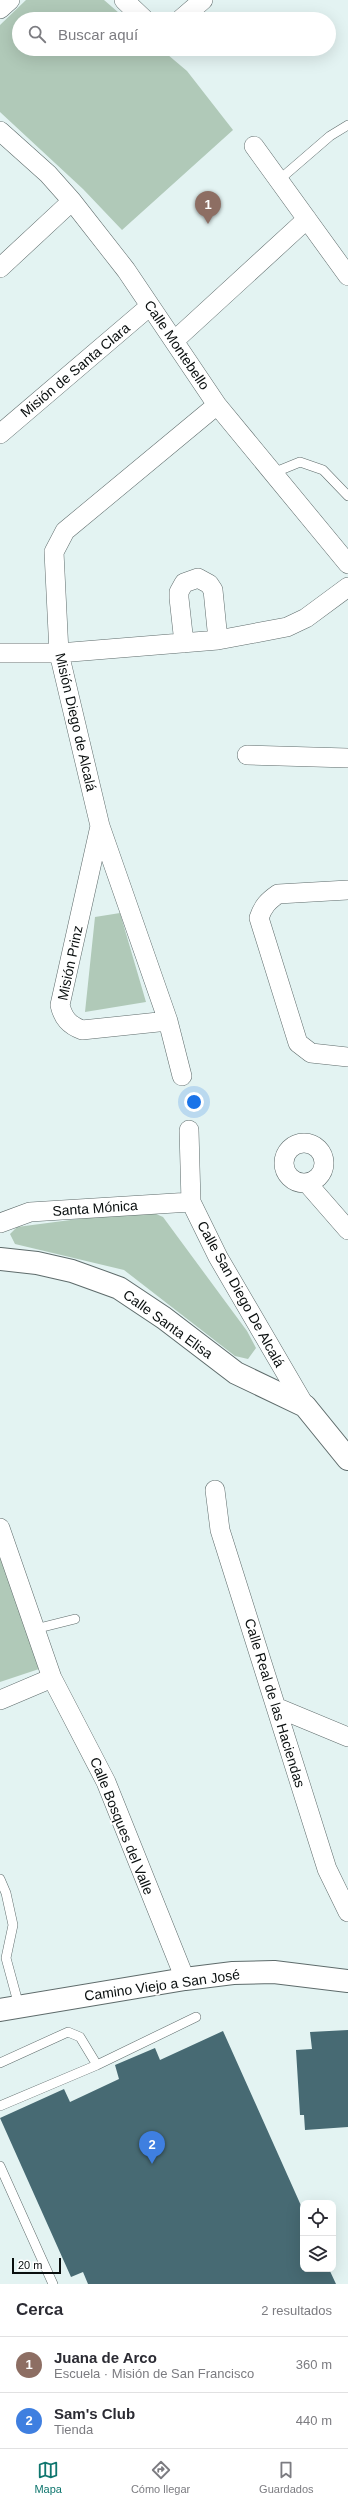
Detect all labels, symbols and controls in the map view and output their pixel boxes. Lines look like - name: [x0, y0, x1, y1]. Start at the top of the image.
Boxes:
- search box: [12, 12, 336, 56]
- icon: search: [26, 23, 48, 45]
- text: Buscar aquí: [58, 26, 138, 43]
- pin: 1: [195, 191, 221, 224]
- street label: Calle Montebello: [141, 297, 213, 393]
- street label: Misión de Santa Clara: [17, 319, 133, 420]
- street label: Misión Diego de Alcalá: [52, 651, 100, 793]
- street label: Misión Prinz: [54, 924, 86, 1002]
- your location: [184, 1092, 204, 1112]
- street label: Santa Mónica: [52, 1197, 138, 1219]
- street label: Calle San Diego De Alcalá: [194, 1218, 288, 1370]
- street label: Calle Santa Elisa: [120, 1286, 216, 1362]
- street label: Calle Real de las Haciendas: [242, 1617, 308, 1789]
- street label: Calle Bosques del Valle: [87, 1755, 157, 1897]
- street label: Camino Viejo a San José: [83, 1966, 241, 2004]
- pin: 2: [139, 2131, 165, 2164]
- map controls: [300, 2200, 336, 2272]
- button: locate: [300, 2200, 336, 2236]
- button: layers: [300, 2236, 336, 2272]
- scale bar: [12, 2256, 61, 2275]
- text: 20 m: [18, 2259, 42, 2271]
- text: Cerca: [16, 2300, 63, 2319]
- text: 2 resultados: [261, 2303, 332, 2318]
- text: Juana de Arco: [54, 2349, 157, 2366]
- text: 1: [25, 2357, 33, 2372]
- text: 360 m: [296, 2357, 332, 2372]
- text: Escuela · Misión de San Francisco: [54, 2366, 254, 2381]
- text: Sam's Club: [54, 2405, 135, 2422]
- text: 2: [25, 2413, 33, 2428]
- text: 440 m: [296, 2413, 332, 2428]
- text: Tienda: [54, 2422, 93, 2437]
- tab: Mapa: [34, 2459, 62, 2495]
- tab: Cómo llegar: [131, 2459, 190, 2495]
- tab: Guardados: [259, 2459, 314, 2495]

